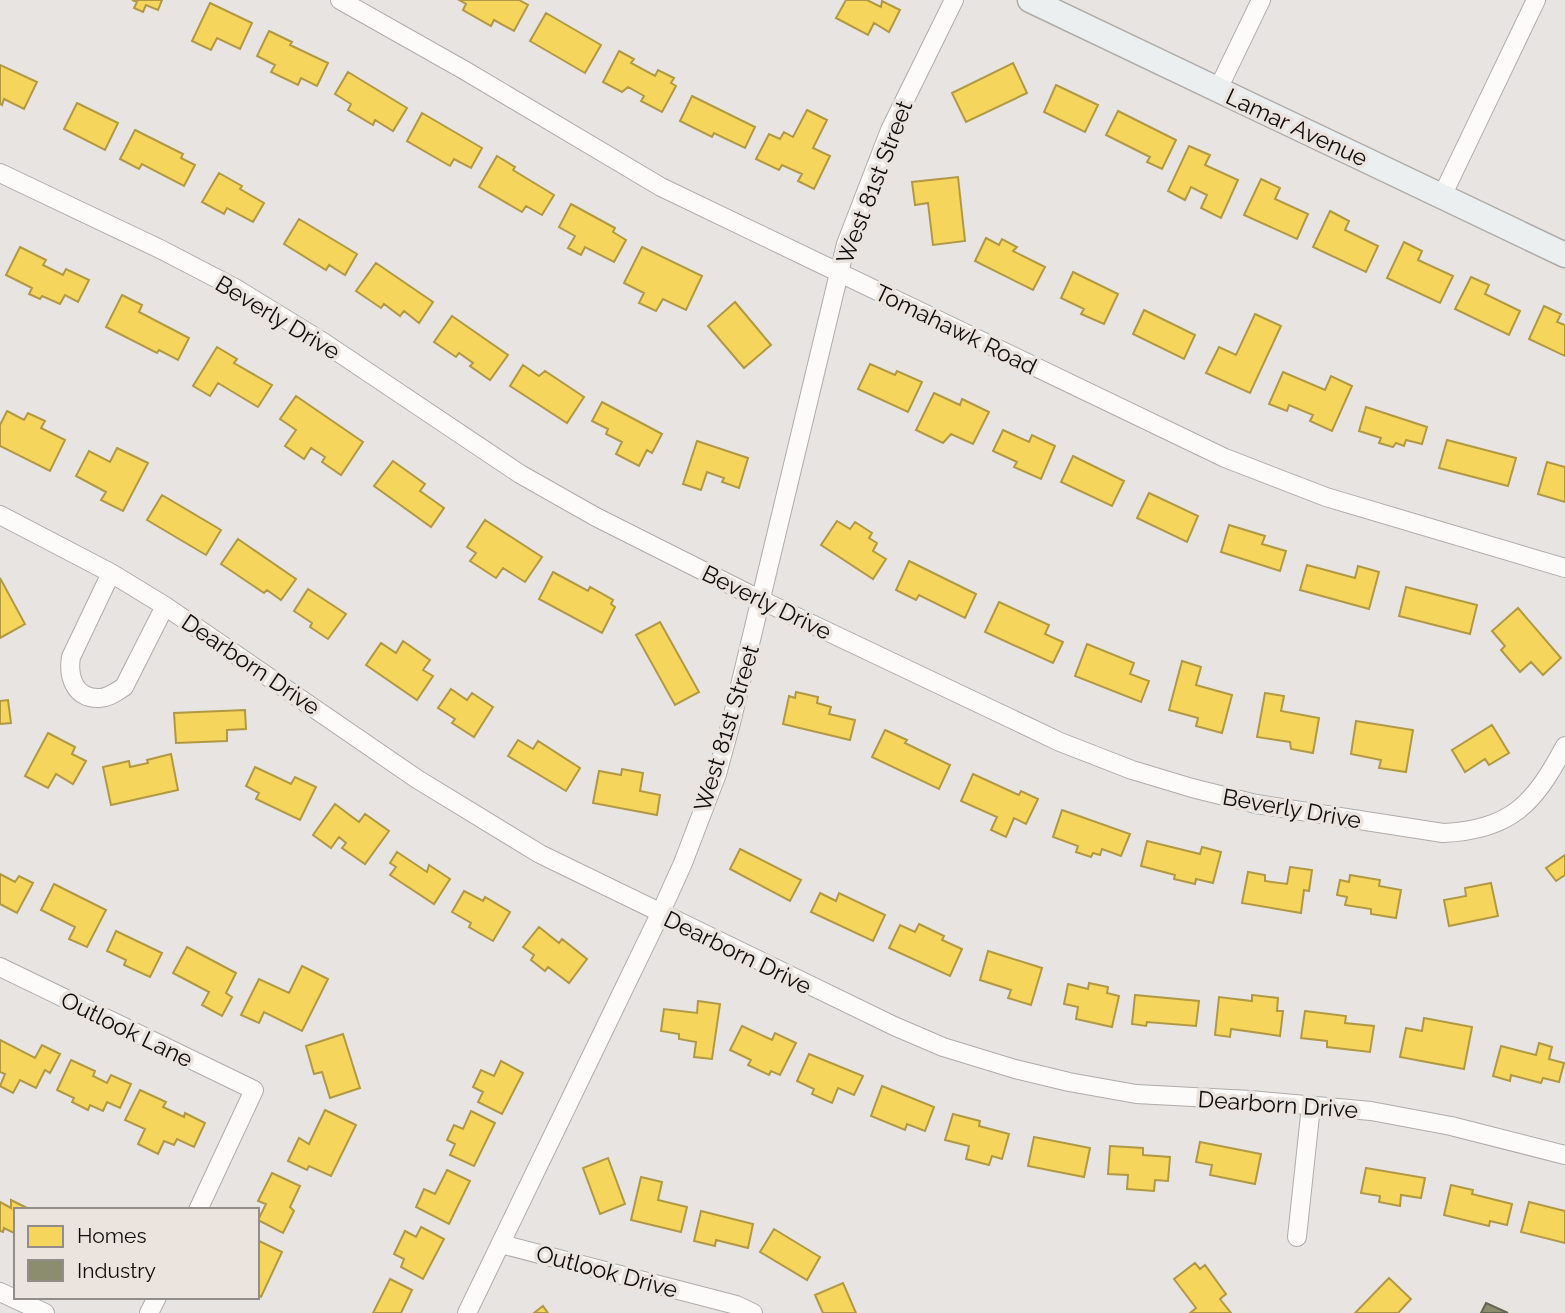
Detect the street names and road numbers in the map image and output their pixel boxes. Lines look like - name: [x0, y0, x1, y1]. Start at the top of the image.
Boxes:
- street label: Lamar Avenue: [1222, 82, 1372, 172]
- street label: West 81st Street: [830, 96, 918, 267]
- street label: Beverly Drive: [211, 269, 345, 365]
- street label: Tomahawk Road: [871, 278, 1041, 380]
- street label: Beverly Drive: [698, 559, 836, 645]
- street label: Dearborn Drive: [177, 608, 325, 720]
- street label: West 81st Street: [688, 641, 764, 814]
- street label: Beverly Drive: [1221, 783, 1363, 833]
- street label: Dearborn Drive: [660, 905, 816, 999]
- street label: Outlook Lane: [57, 985, 197, 1073]
- street label: Dearborn Drive: [1197, 1085, 1359, 1123]
- street label: Outlook Drive: [533, 1239, 681, 1303]

